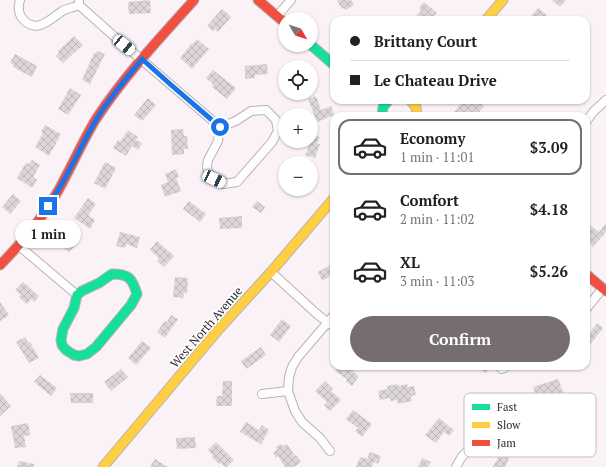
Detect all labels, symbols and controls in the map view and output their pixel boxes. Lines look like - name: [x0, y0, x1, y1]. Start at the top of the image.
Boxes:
- north arrow: [278, 12, 318, 52]
- map controls: [278, 12, 318, 196]
- text: Brittany Court: [374, 31, 477, 51]
- car: [111, 33, 137, 57]
- button: locate: [278, 60, 318, 100]
- text: Le Chateau Drive: [374, 70, 497, 90]
- button: +: [278, 108, 318, 148]
- route start: [211, 118, 229, 136]
- text: Economy: [400, 128, 465, 148]
- icon: car: [352, 129, 388, 165]
- text: $3.09: [530, 137, 568, 157]
- text: 1 min · 11:01: [400, 148, 474, 166]
- button: −: [278, 156, 318, 196]
- car: [201, 168, 227, 190]
- text: Comfort: [400, 190, 459, 210]
- icon: car: [352, 191, 388, 227]
- route end: [39, 197, 57, 215]
- text: $4.18: [530, 199, 568, 219]
- text: 2 min · 11:02: [400, 210, 474, 228]
- callout: 1 min: [15, 220, 81, 248]
- text: 1 min: [30, 225, 66, 243]
- text: XL: [400, 252, 420, 272]
- icon: car: [352, 253, 388, 289]
- text: $5.26: [530, 261, 568, 281]
- text: 3 min · 11:03: [400, 272, 474, 290]
- street label: West North Avenue: [167, 283, 245, 371]
- button: Confirm: [350, 316, 570, 362]
- legend: [464, 393, 596, 457]
- text: Fast: [497, 400, 517, 414]
- text: Slow: [497, 418, 521, 432]
- text: Jam: [497, 436, 516, 450]

